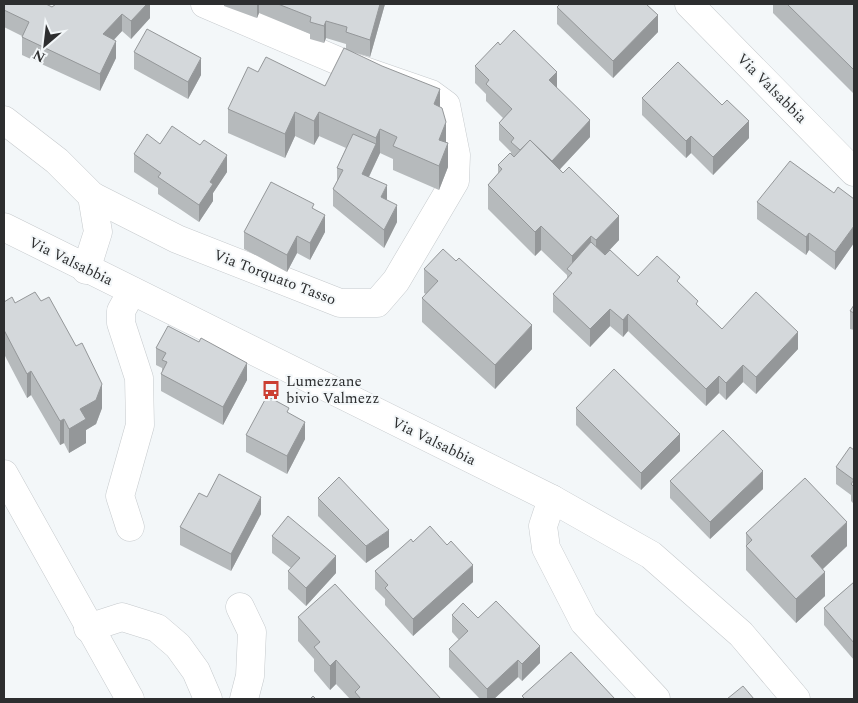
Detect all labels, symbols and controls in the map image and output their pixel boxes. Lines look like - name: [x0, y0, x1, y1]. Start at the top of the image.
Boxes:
- north arrow: [20, 20, 70, 70]
- text: N: [29, 44, 49, 68]
- street label: Via Valsabbia: [731, 48, 813, 129]
- street label: Via Valsabbia: [25, 231, 117, 292]
- street label: Via Torquato Tasso: [210, 244, 339, 311]
- place label: Lumezzane bivio Valmezz: [286, 370, 379, 410]
- bus stop icon: Lumezzane bivio Valmezz: [260, 379, 282, 401]
- street label: Via Valsabbia: [388, 411, 480, 472]

